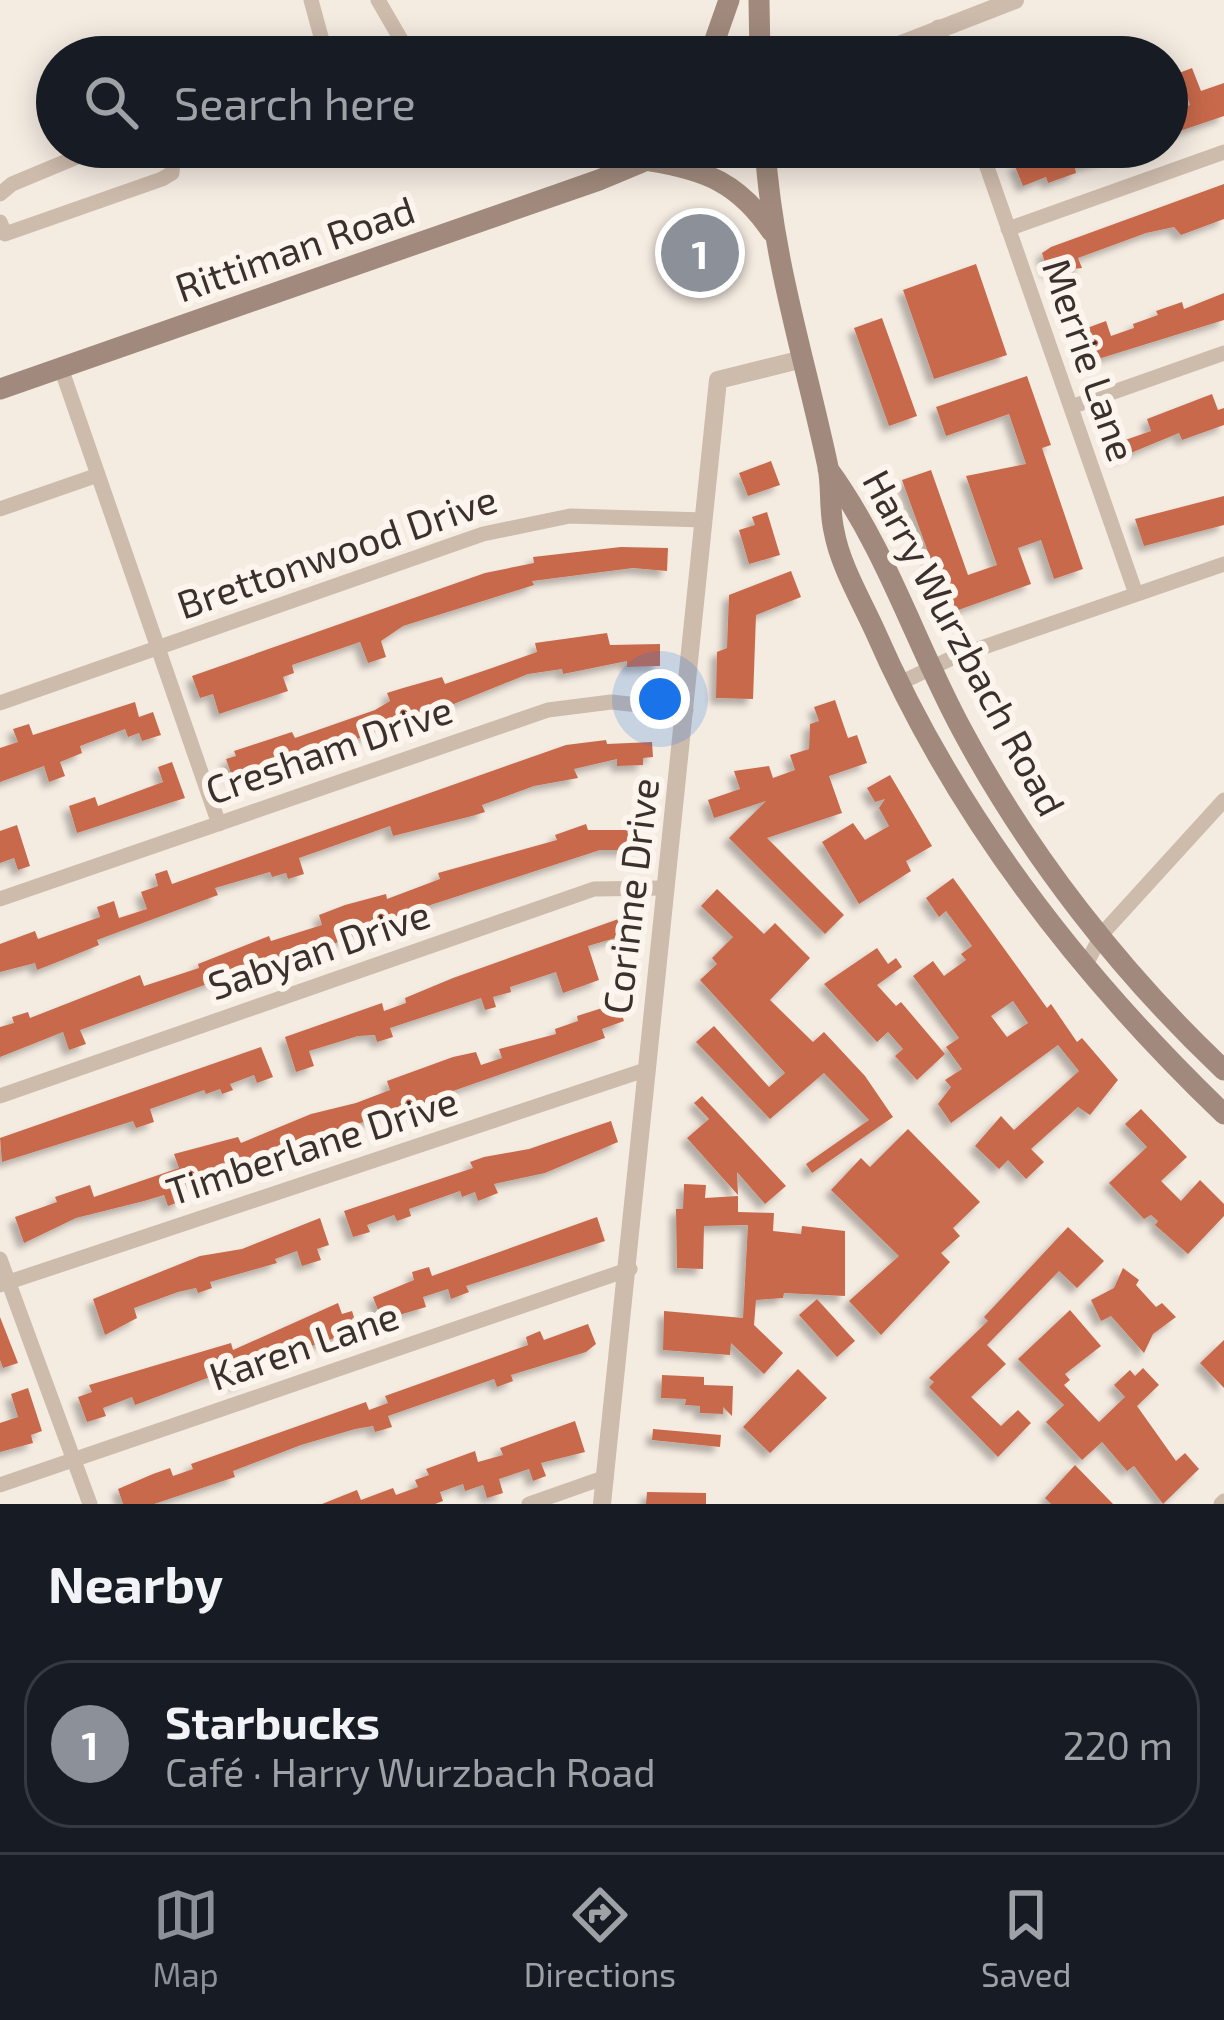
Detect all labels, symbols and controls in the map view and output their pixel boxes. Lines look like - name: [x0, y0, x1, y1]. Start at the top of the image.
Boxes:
- search box: [36, 36, 1188, 168]
- icon: search: [78, 69, 144, 135]
- text: Search here: [174, 75, 416, 129]
- street label: Rittiman Road: [169, 185, 420, 310]
- pin: 1: [661, 208, 739, 298]
- street label: Merrie Lane: [1034, 252, 1147, 467]
- street label: Harry Wurzbach Road: [854, 461, 1076, 823]
- street label: Brettonwood Drive: [171, 474, 502, 627]
- your location: [630, 669, 690, 729]
- street label: Cresham Drive: [199, 684, 458, 813]
- street label: Corinne Drive: [592, 775, 667, 1016]
- street label: Sabyan Drive: [202, 889, 435, 1008]
- street label: Timberlane Drive: [160, 1075, 463, 1214]
- street label: Karen Lane: [203, 1290, 404, 1399]
- text: Nearby: [48, 1552, 223, 1613]
- text: Starbucks: [165, 1694, 380, 1748]
- text: 1: [82, 1721, 98, 1768]
- text: 220 m: [1063, 1721, 1173, 1768]
- text: Café · Harry Wurzbach Road: [165, 1748, 656, 1795]
- tab: Map: [153, 1882, 219, 1994]
- tab: Directions: [524, 1882, 676, 1994]
- tab: Saved: [981, 1882, 1071, 1994]

